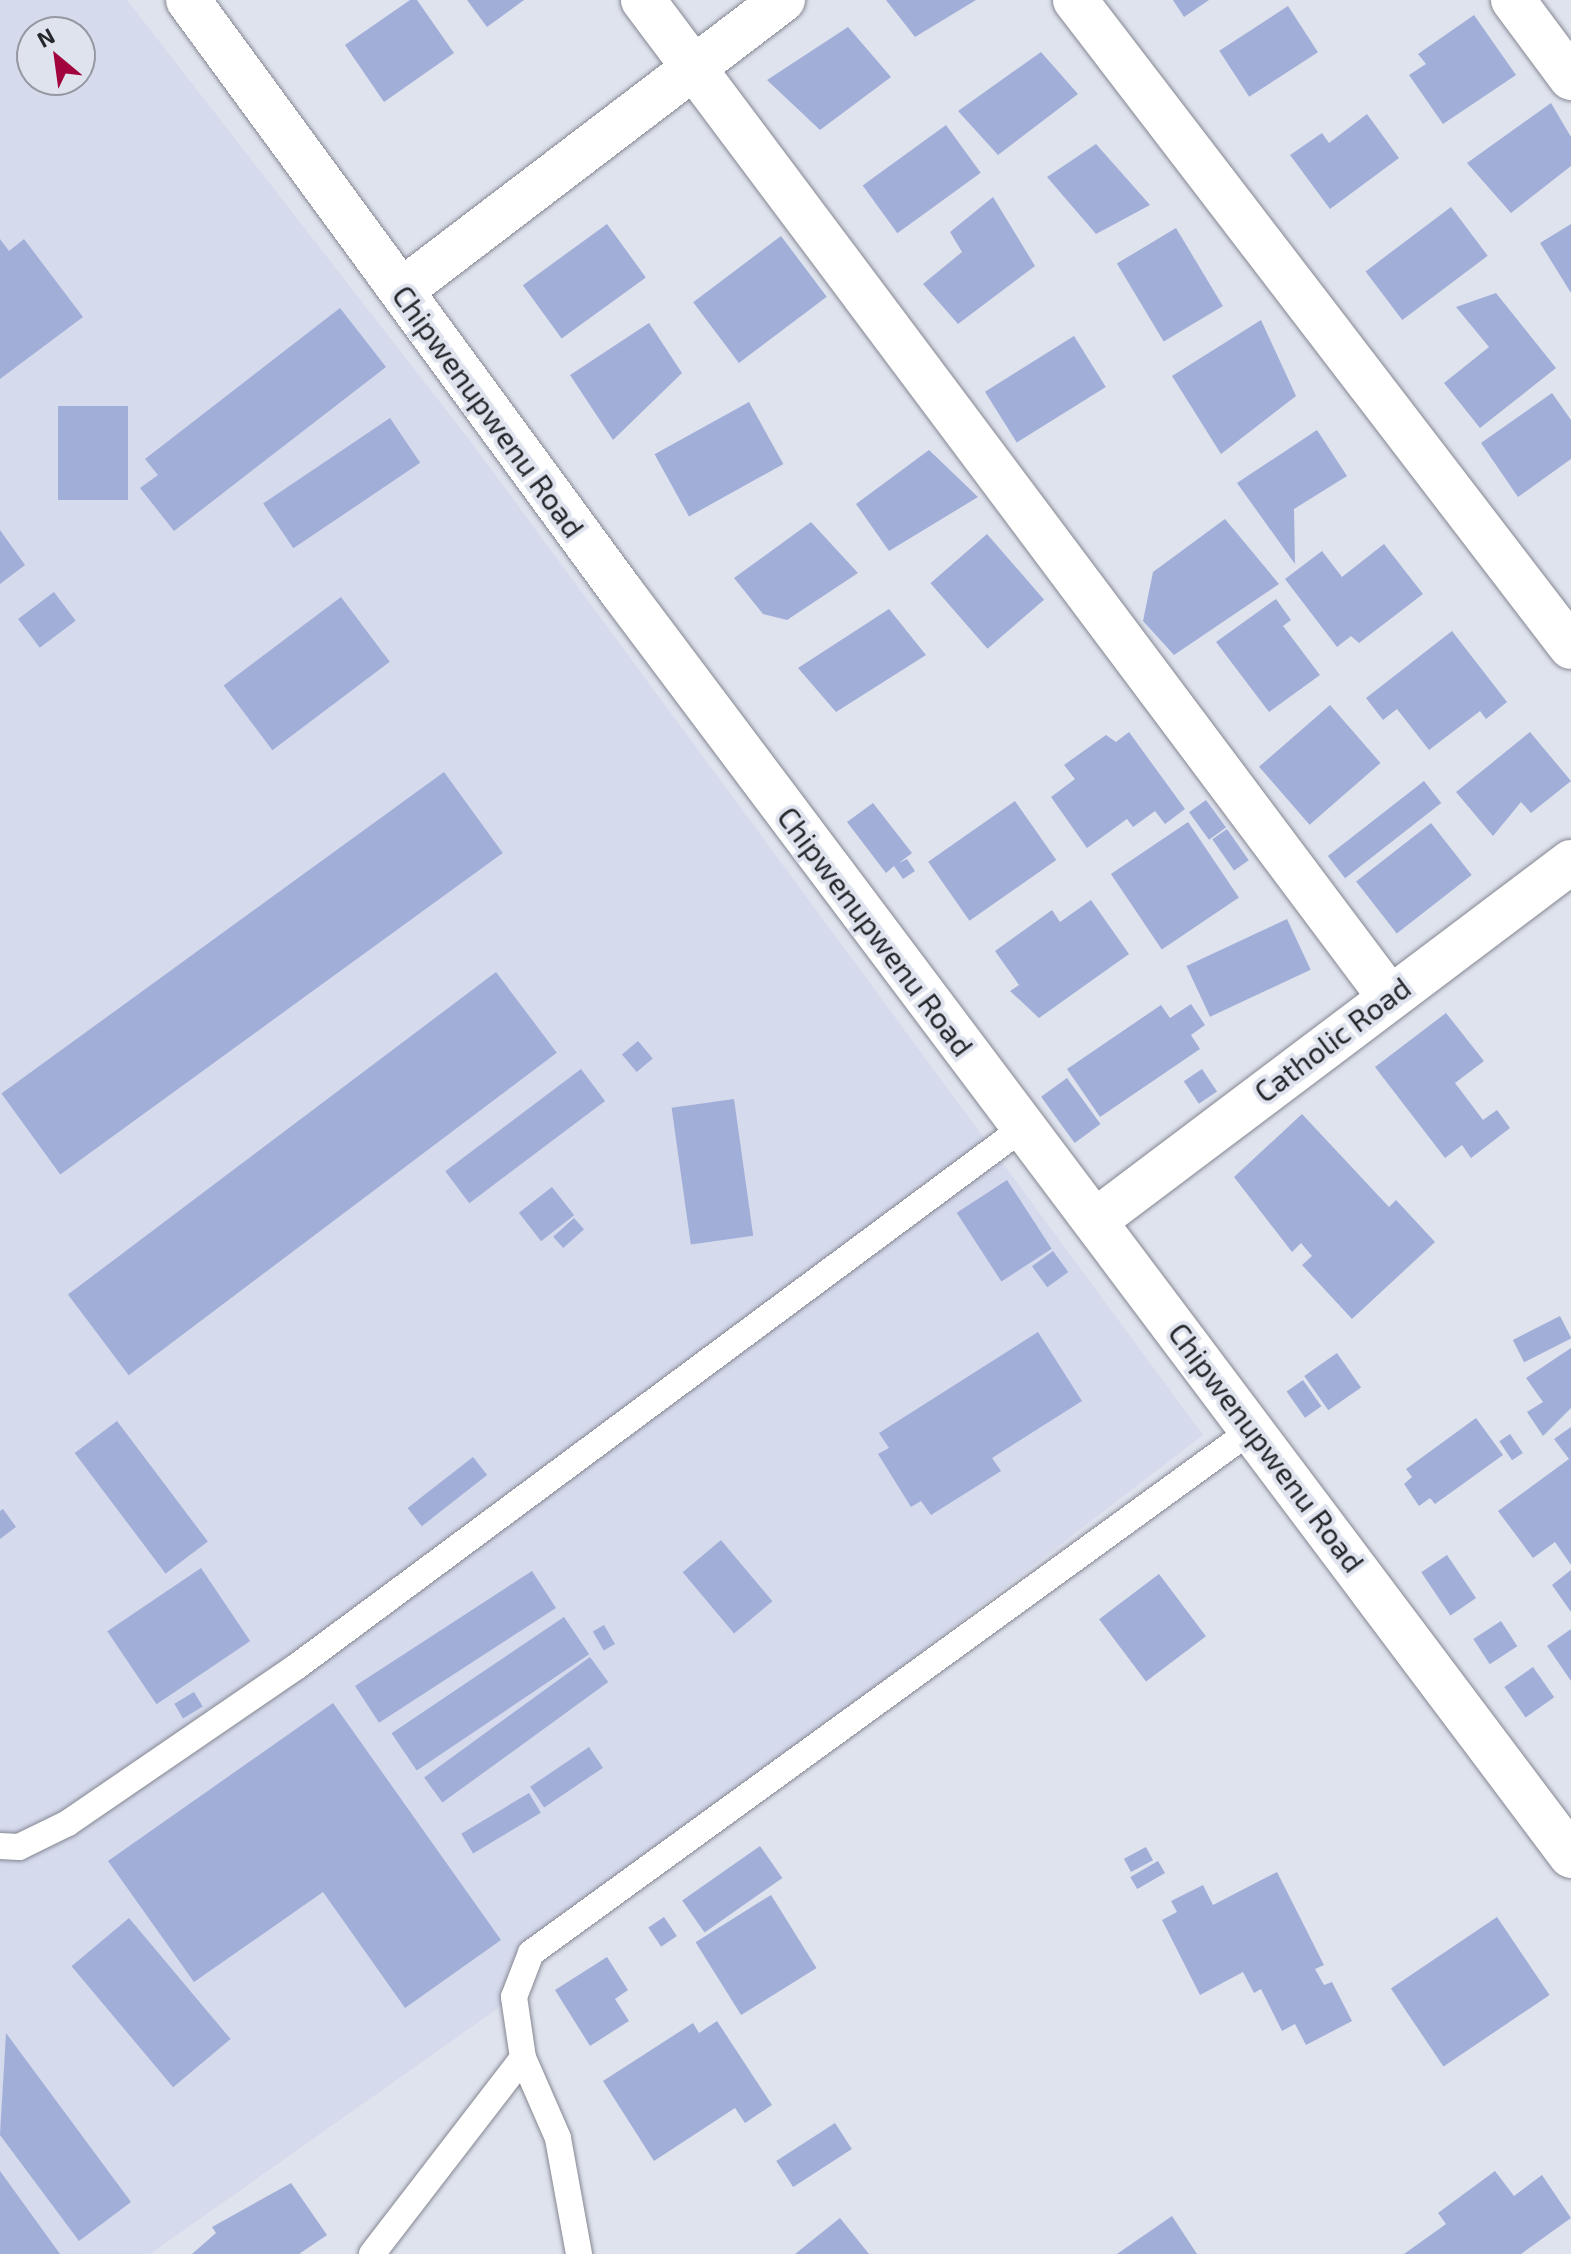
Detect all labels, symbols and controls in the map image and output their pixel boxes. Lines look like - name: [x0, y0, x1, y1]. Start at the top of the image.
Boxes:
- north arrow: [16, 16, 96, 96]
- text: N: [32, 22, 59, 52]
- street label: Chipwenupwenu Road: [385, 278, 593, 544]
- street label: Chipwenupwenu Road: [770, 799, 982, 1063]
- street label: Catholic Road: [1247, 969, 1417, 1109]
- street label: Chipwenupwenu Road: [1161, 1315, 1373, 1579]

